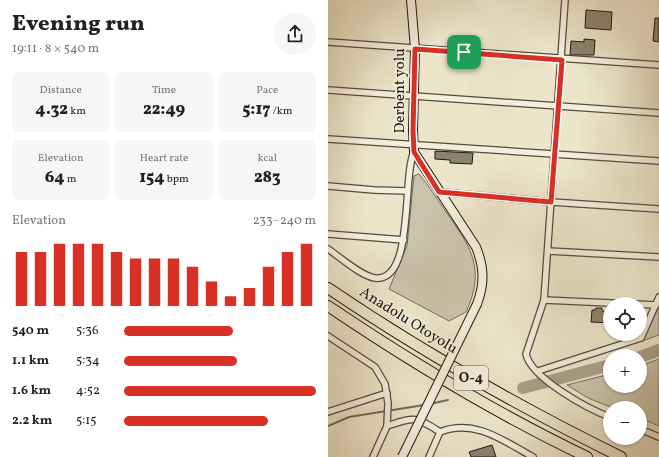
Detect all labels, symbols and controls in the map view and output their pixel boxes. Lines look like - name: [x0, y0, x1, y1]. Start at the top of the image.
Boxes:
- text: Evening run: [12, 9, 145, 40]
- button: share: [274, 13, 316, 55]
- pin: [447, 35, 481, 69]
- text: 19:11 · 8 × 540 m: [12, 40, 99, 58]
- icon: arrive: [453, 41, 475, 63]
- street label: Derbent yolu: [390, 48, 411, 134]
- text: Distance: [40, 83, 82, 98]
- text: Time: [152, 83, 176, 98]
- text: Pace: [256, 83, 278, 98]
- text: 4.32: [35, 98, 68, 121]
- text: 22:49: [143, 98, 185, 121]
- text: 5:17: [242, 98, 271, 121]
- text: km: [68, 104, 86, 119]
- text: /km: [271, 104, 292, 119]
- text: Elevation: [38, 151, 84, 166]
- text: Heart rate: [140, 151, 188, 166]
- text: kcal: [258, 151, 277, 166]
- text: 64: [45, 166, 65, 189]
- text: 154: [139, 166, 165, 189]
- text: 283: [254, 166, 281, 189]
- text: m: [65, 172, 77, 187]
- text: bpm: [165, 172, 189, 187]
- text: Elevation: [12, 212, 66, 230]
- text: 233–240 m: [253, 212, 316, 230]
- street label: Anadolu Otoyolu: [355, 282, 461, 360]
- map controls: [603, 297, 647, 445]
- button: locate: [603, 297, 647, 341]
- text: 540 m: [12, 322, 49, 340]
- text: 5:36: [76, 322, 99, 340]
- button: +: [603, 349, 647, 393]
- text: 1.1 km: [12, 352, 49, 370]
- text: 5:34: [76, 352, 100, 370]
- road number: O-4: [454, 366, 488, 390]
- text: 1.6 km: [12, 382, 51, 400]
- text: 4:52: [76, 382, 100, 400]
- button: −: [603, 401, 647, 445]
- text: 2.2 km: [12, 412, 52, 430]
- text: 5:15: [76, 412, 97, 430]

